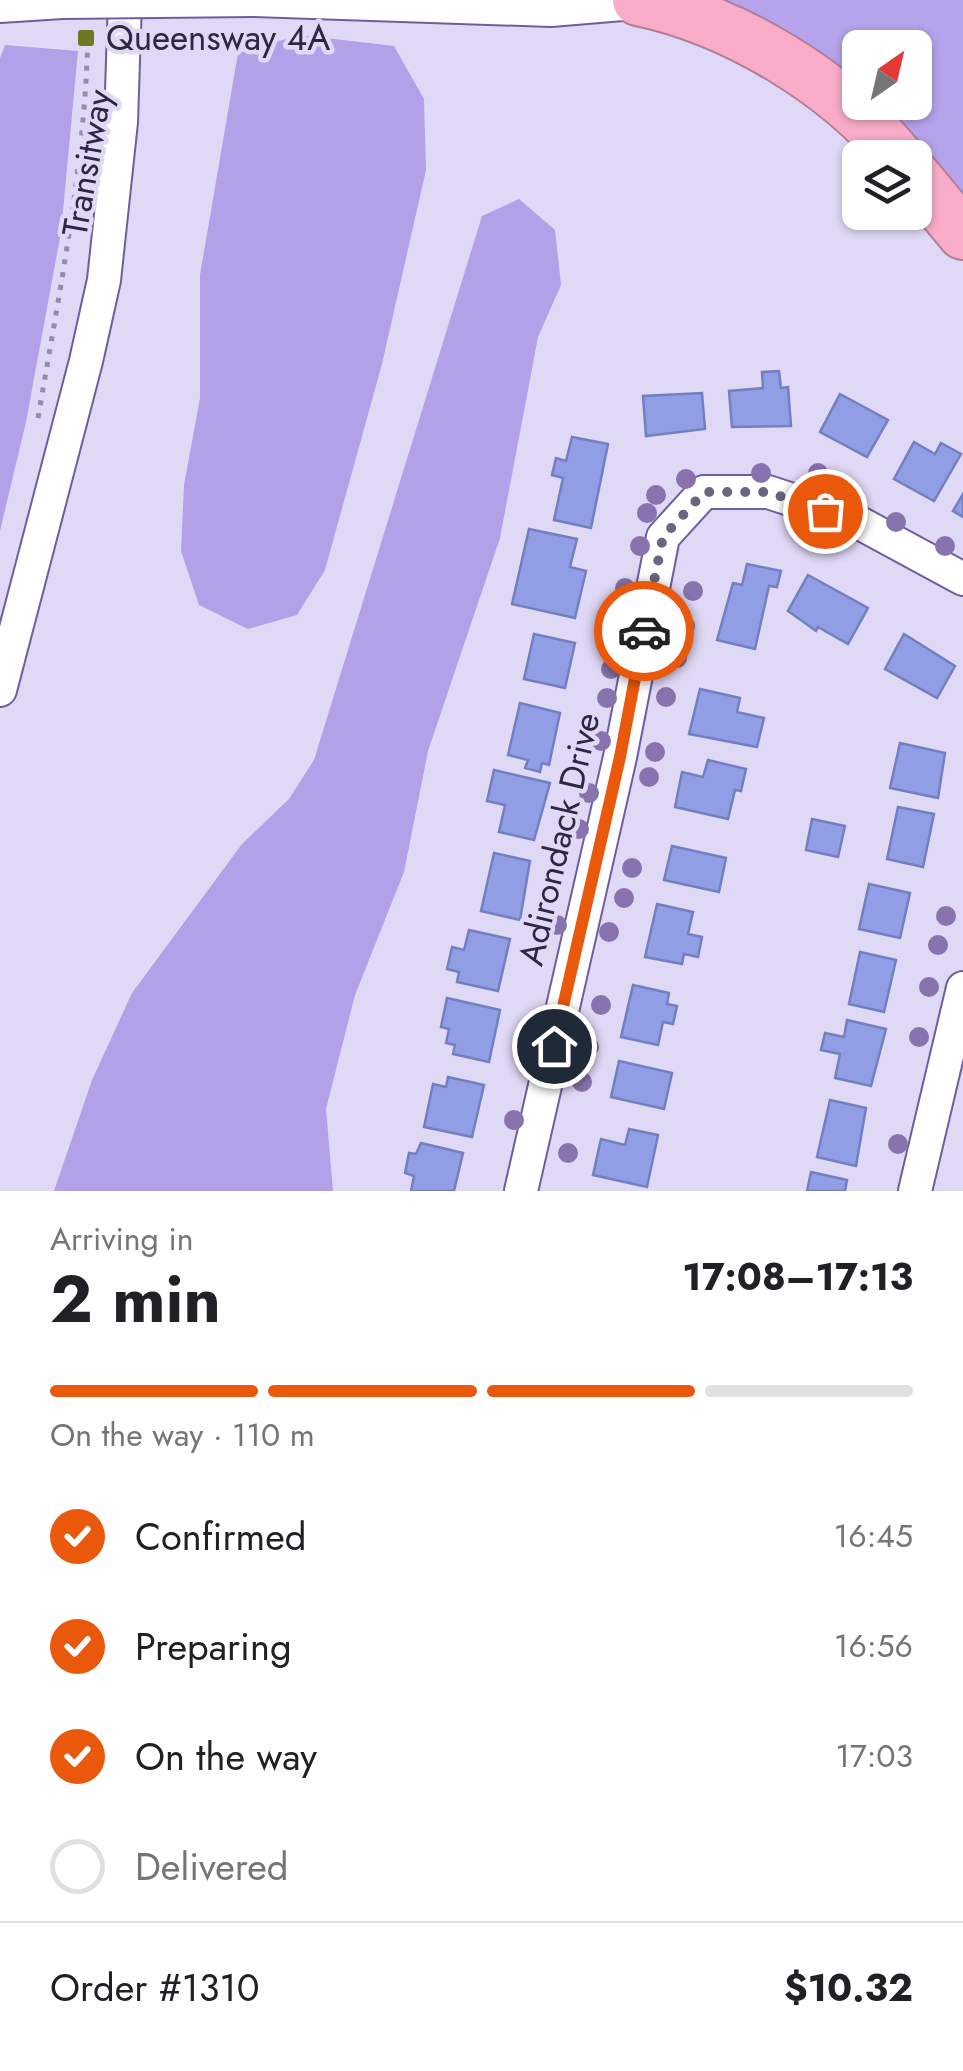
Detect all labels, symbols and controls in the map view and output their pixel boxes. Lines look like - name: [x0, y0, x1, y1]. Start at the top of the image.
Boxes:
- place label: Queensway 4A: [106, 13, 330, 63]
- marker: Queensway 4A: [75, 27, 97, 49]
- north arrow: [842, 30, 932, 120]
- map controls: [842, 30, 932, 230]
- street label: Transitway: [50, 85, 125, 240]
- button: layers: [842, 140, 932, 230]
- pin: [783, 469, 868, 554]
- icon: bag: [798, 484, 853, 539]
- courier: [594, 581, 694, 681]
- icon: car: [617, 604, 672, 659]
- street label: Adirondack Drive: [506, 708, 612, 970]
- pin: [512, 1004, 597, 1089]
- icon: home: [527, 1019, 582, 1074]
- text: Arriving in: [50, 1216, 194, 1262]
- text: 17:08–17:13: [682, 1249, 913, 1304]
- text: 2 min: [50, 1252, 221, 1346]
- text: On the way · 110 m: [50, 1412, 315, 1458]
- icon: check: [50, 1509, 105, 1564]
- text: Confirmed: [135, 1509, 306, 1564]
- text: 16:45: [834, 1513, 913, 1559]
- icon: check: [50, 1619, 105, 1674]
- text: Preparing: [135, 1619, 292, 1674]
- text: 16:56: [834, 1623, 913, 1669]
- icon: check: [50, 1729, 105, 1784]
- text: On the way: [135, 1729, 317, 1784]
- text: 17:03: [836, 1733, 913, 1779]
- text: Delivered: [135, 1839, 288, 1894]
- text: Order #1310: [50, 1960, 259, 2015]
- text: $10.32: [784, 1960, 913, 2015]

